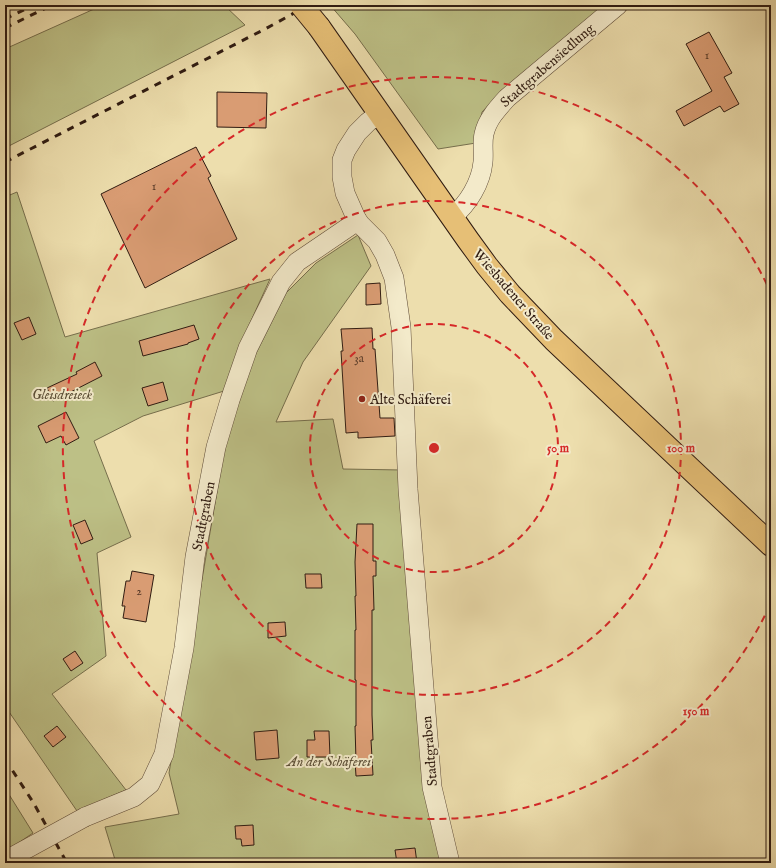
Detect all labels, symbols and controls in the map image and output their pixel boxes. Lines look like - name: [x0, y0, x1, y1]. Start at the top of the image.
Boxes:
- street label: Stadtgrabensiedlung: [497, 20, 599, 112]
- house number: 1: [705, 48, 709, 63]
- house number: 1: [152, 179, 156, 194]
- street label: Wiesbadener Straße: [469, 245, 558, 344]
- house number: 3a: [354, 351, 365, 366]
- park label: Gleisdreieck: [32, 386, 92, 404]
- place label: Alte Schäferei: [369, 391, 451, 409]
- marker: Alte Schäferei: [357, 394, 367, 404]
- centre of rings: [427, 441, 441, 455]
- text: 50 m: [547, 441, 570, 456]
- text: 100 m: [667, 441, 696, 456]
- street label: Stadtgraben: [188, 479, 220, 552]
- house number: 2: [136, 584, 142, 599]
- text: 150 m: [683, 704, 710, 719]
- street label: Stadtgraben: [418, 714, 442, 787]
- park label: An der Schäferei: [285, 753, 372, 771]

